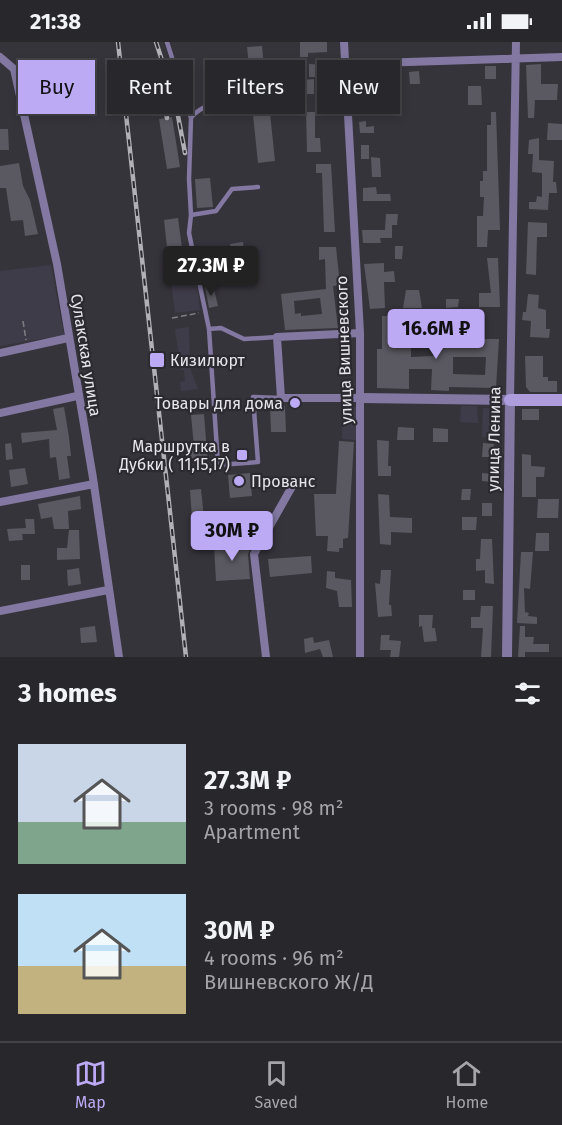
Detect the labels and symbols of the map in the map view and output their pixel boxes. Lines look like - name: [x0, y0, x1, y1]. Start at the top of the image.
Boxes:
- pin: 27.3M ₽: [156, 246, 266, 297]
- street label: улица Вишневского: [332, 275, 356, 425]
- street label: Сулакская улица: [67, 292, 105, 418]
- pin: 16.6M ₽: [381, 309, 491, 360]
- marker: Кизилюрт: [148, 351, 166, 369]
- place label: Кизилюрт: [170, 351, 246, 370]
- street label: улица Ленина: [484, 386, 504, 492]
- place label: Товары для дома: [154, 394, 283, 413]
- marker: Товары для дома: [288, 396, 302, 410]
- place label: Маршрутка в Дубки ( 11,15,17): [118, 437, 230, 474]
- marker: Маршрутка в Дубки ( 11,15,17): [235, 448, 249, 462]
- place label: Прованс: [251, 472, 316, 491]
- marker: Прованс: [232, 474, 246, 488]
- pin: 30M ₽: [190, 511, 274, 562]

